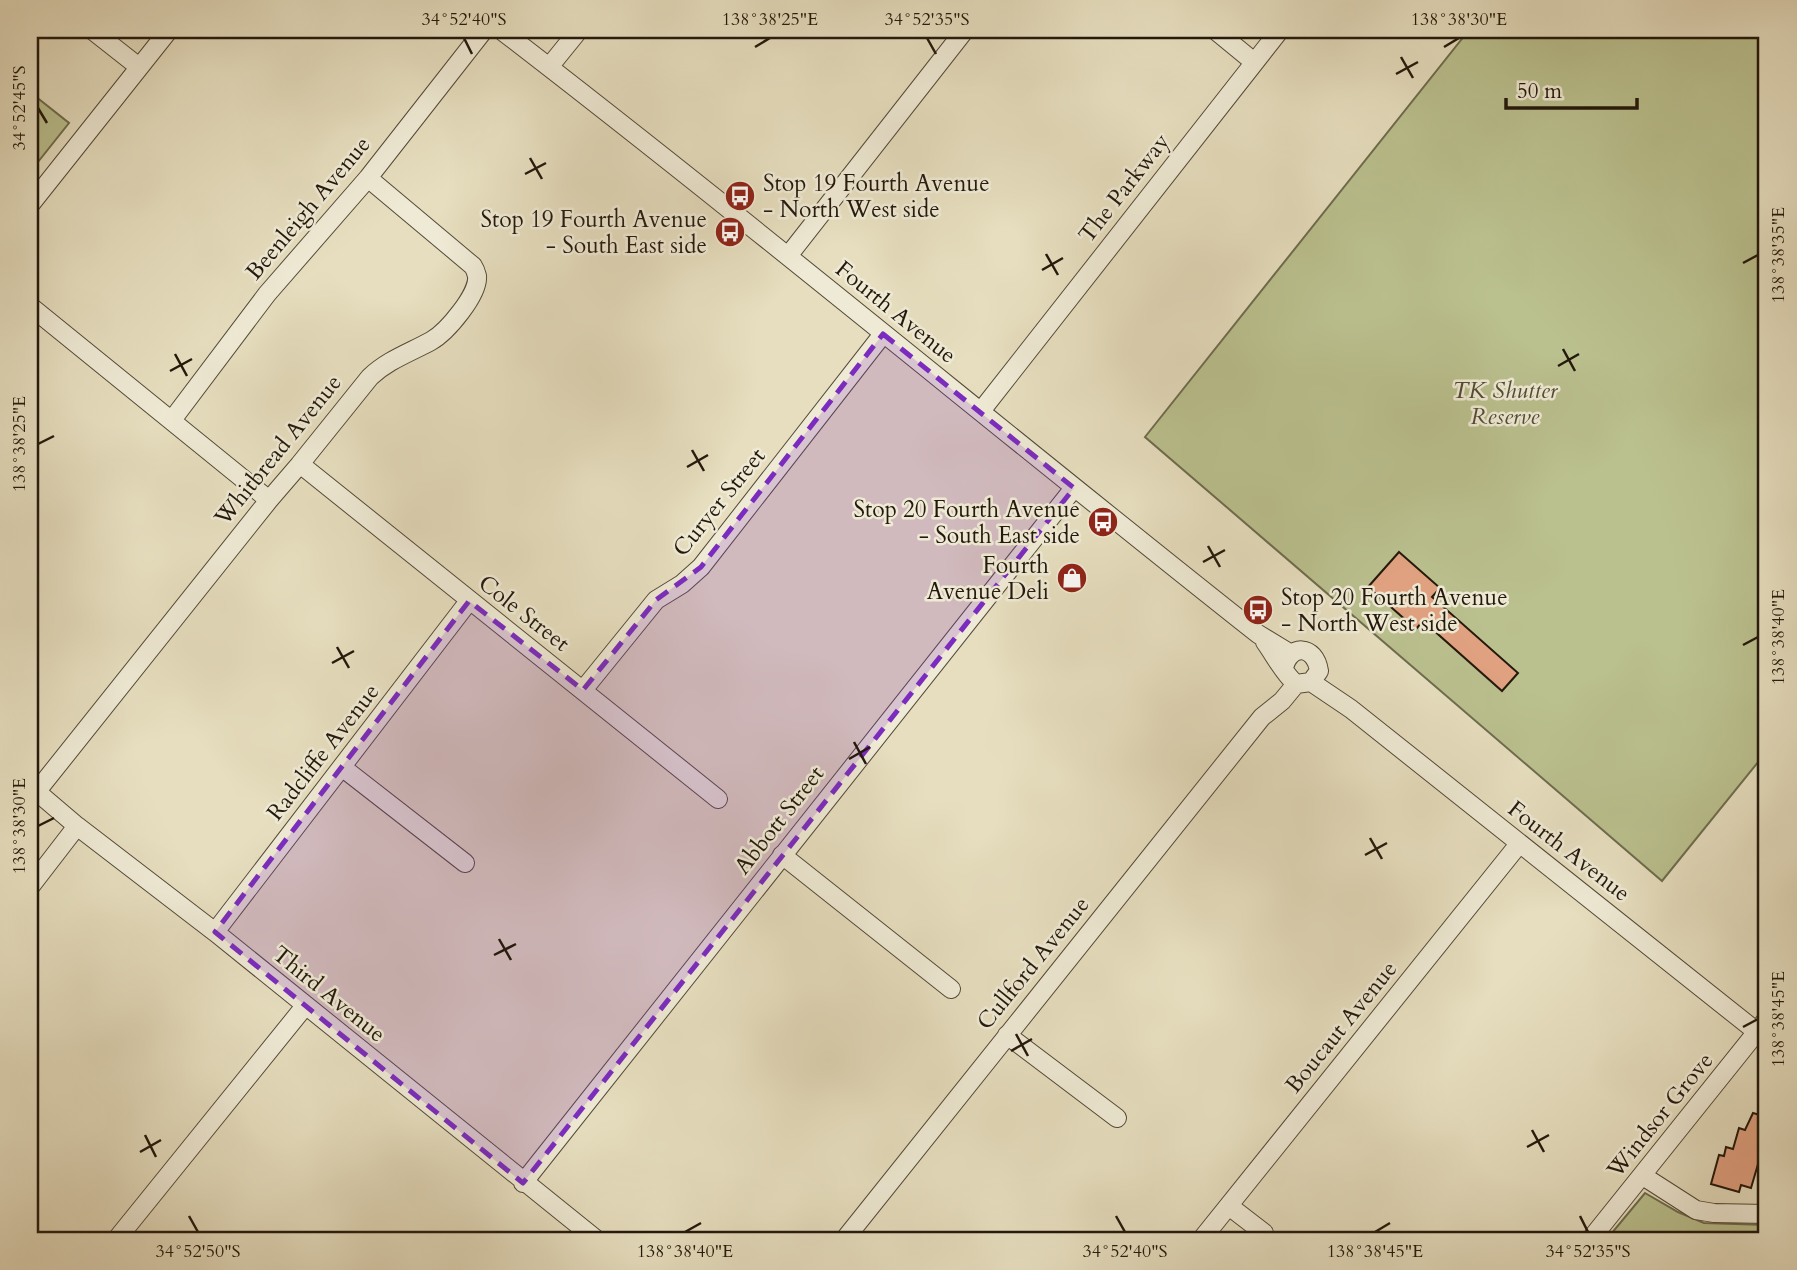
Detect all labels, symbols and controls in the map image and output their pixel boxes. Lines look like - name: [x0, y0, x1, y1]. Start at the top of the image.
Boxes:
- text: 34°52'40"S: [422, 7, 506, 32]
- text: 138°38'25"E: [722, 7, 818, 32]
- text: 34°52'35"S: [885, 7, 969, 32]
- text: 138°38'30"E: [1411, 7, 1507, 32]
- text: 34°52'45"S: [7, 66, 32, 150]
- scale bar: [1506, 66, 1638, 110]
- text: 50 m: [1517, 77, 1562, 106]
- street label: The Parkway: [1071, 127, 1177, 249]
- street label: Beenleigh Avenue: [239, 130, 377, 286]
- place label: Stop 19 Fourth Avenue - North West side: [763, 168, 990, 225]
- bus stop icon: Stop 19 Fourth Avenue - North West side: [723, 179, 757, 213]
- place label: Stop 19 Fourth Avenue - South East side: [480, 204, 707, 261]
- text: 138°38'35"E: [1766, 207, 1791, 303]
- bus stop icon: Stop 19 Fourth Avenue - South East side: [713, 215, 747, 249]
- street label: Fourth Avenue: [829, 254, 963, 370]
- street label: Whitbread Avenue: [207, 368, 349, 533]
- park label: TK Shutter Reserve: [1453, 375, 1559, 432]
- text: 138°38'25"E: [7, 396, 32, 492]
- street label: Curyer Street: [666, 441, 772, 563]
- place label: Stop 20 Fourth Avenue - South East side: [853, 494, 1080, 551]
- bus stop icon: Stop 20 Fourth Avenue - South East side: [1086, 505, 1120, 539]
- place label: Fourth Avenue Deli: [927, 550, 1049, 607]
- shop icon: Fourth Avenue Deli: [1055, 561, 1089, 595]
- street label: Cole Street: [472, 568, 576, 658]
- place label: Stop 20 Fourth Avenue - North West side: [1281, 582, 1508, 639]
- text: 138°38'40"E: [1766, 589, 1791, 685]
- bus stop icon: Stop 20 Fourth Avenue - North West side: [1241, 593, 1275, 627]
- street label: Radcliffe Avenue: [260, 677, 386, 827]
- street label: Abbott Street: [727, 759, 831, 881]
- text: 138°38'30"E: [7, 778, 32, 874]
- street label: Fourth Avenue: [1501, 793, 1637, 909]
- street label: Cullford Avenue: [970, 890, 1096, 1036]
- street label: Third Avenue: [266, 939, 392, 1049]
- street label: Boucaut Avenue: [1278, 954, 1404, 1100]
- text: 138°38'45"E: [1766, 971, 1791, 1067]
- street label: Windsor Grove: [1599, 1046, 1720, 1185]
- text: 34°52'50"S: [156, 1239, 240, 1264]
- text: 138°38'40"E: [637, 1239, 733, 1264]
- text: 34°52'40"S: [1083, 1239, 1167, 1264]
- text: 138°38'45"E: [1327, 1239, 1423, 1264]
- text: 34°52'35"S: [1546, 1239, 1630, 1264]

